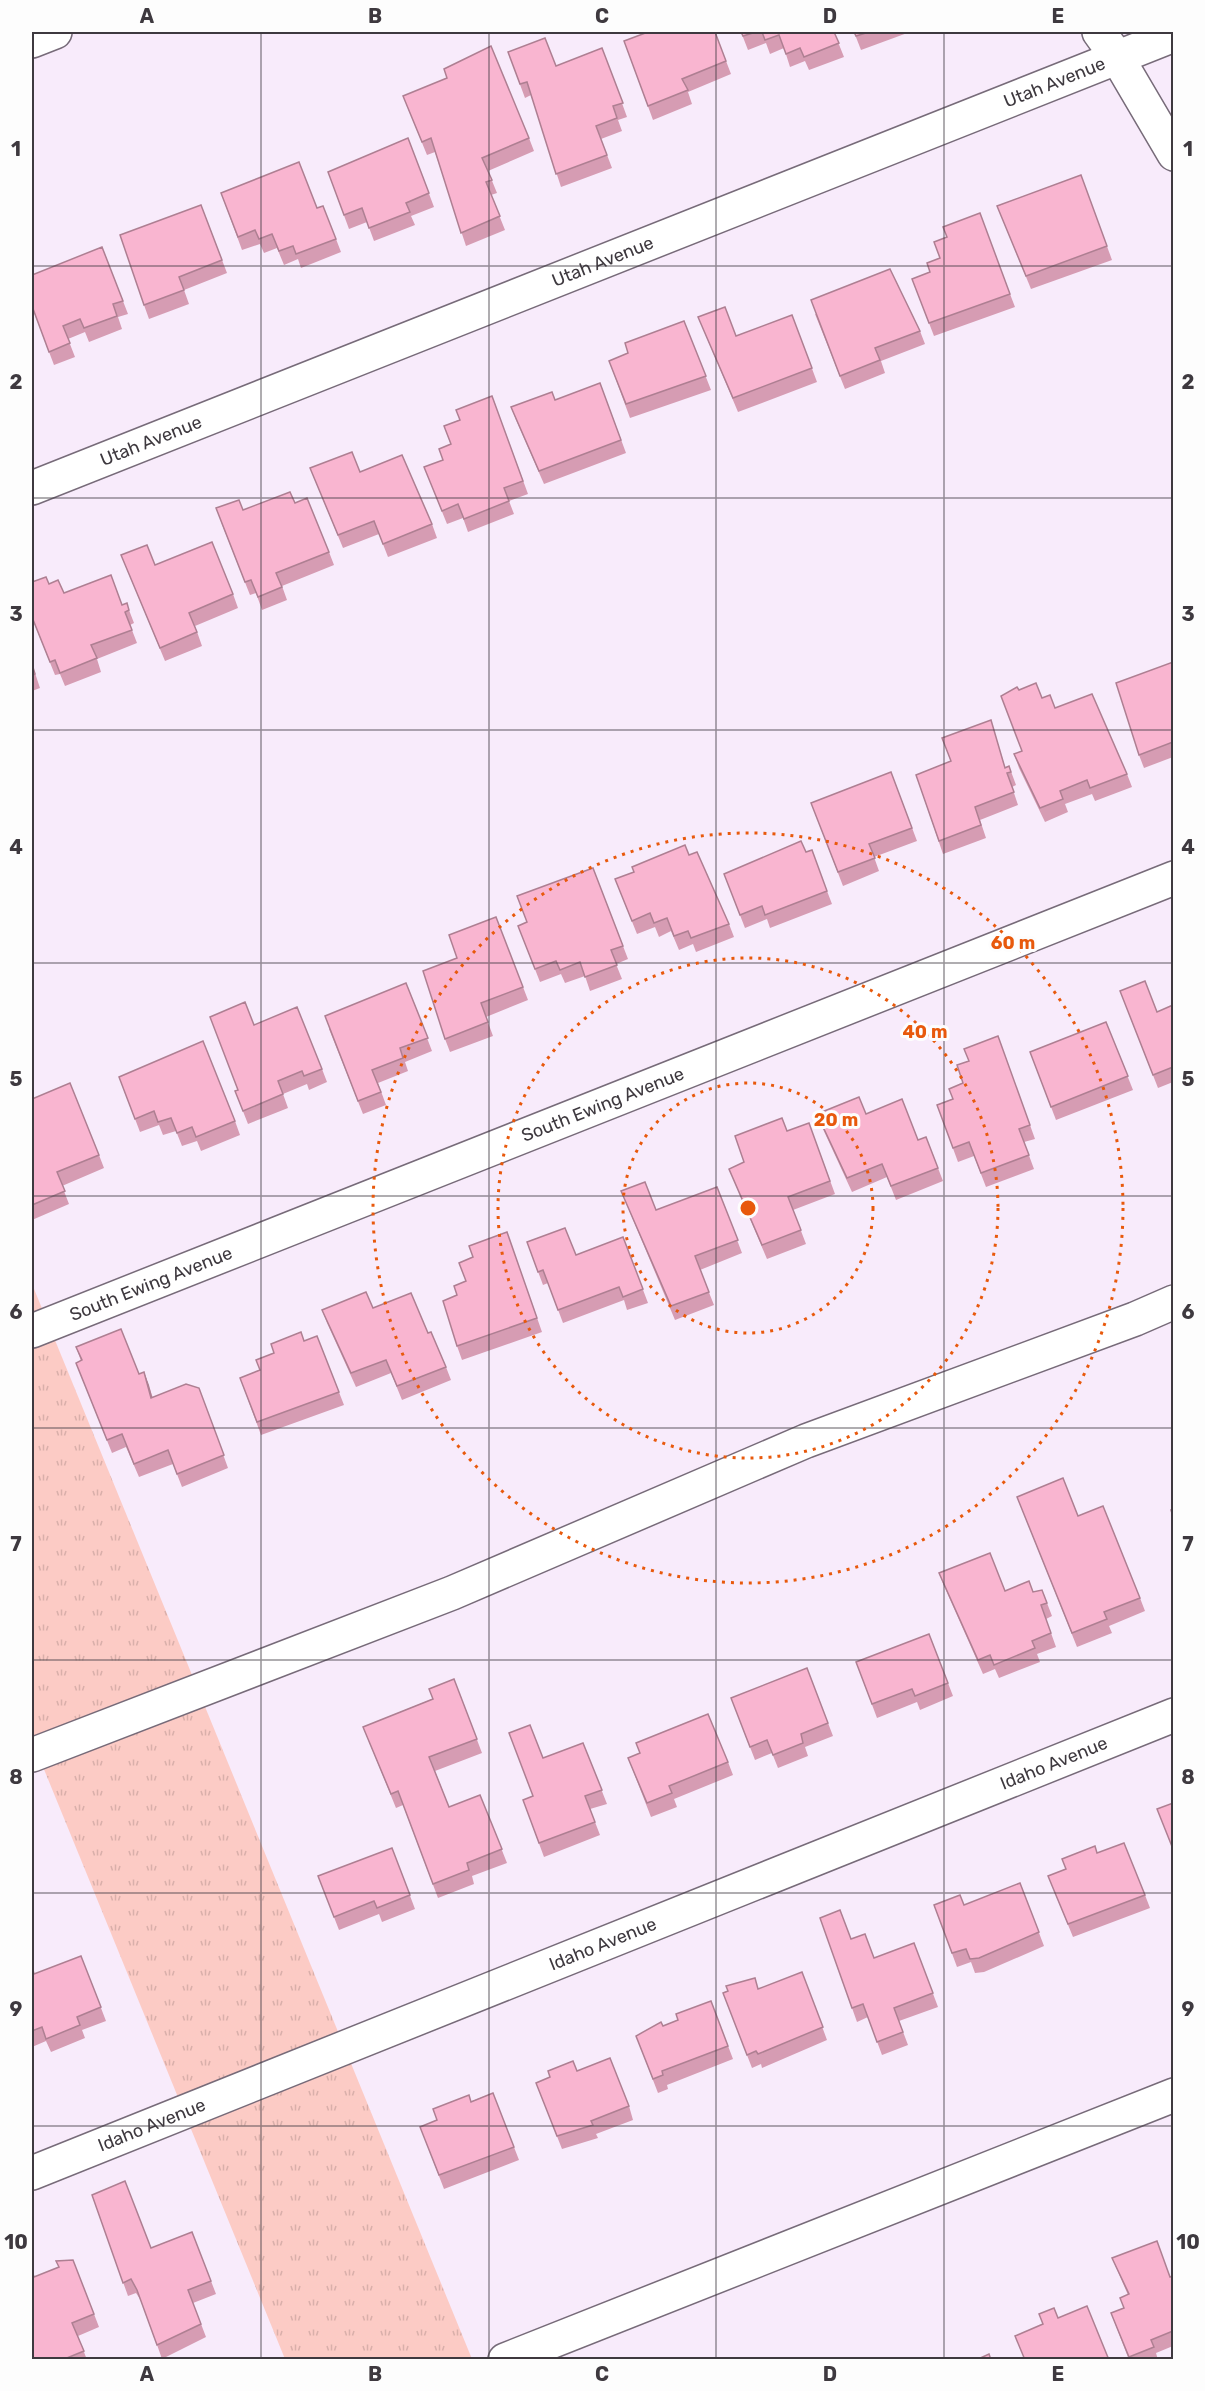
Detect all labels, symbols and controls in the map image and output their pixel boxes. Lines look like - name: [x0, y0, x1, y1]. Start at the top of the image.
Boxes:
- text: A: [140, 4, 155, 28]
- text: B: [368, 4, 382, 28]
- text: C: [595, 4, 609, 28]
- text: D: [823, 4, 837, 28]
- text: E: [1052, 4, 1064, 28]
- street label: Utah Avenue: [1000, 52, 1109, 112]
- text: 1: [11, 137, 21, 161]
- text: 1: [1183, 137, 1193, 161]
- street label: Utah Avenue: [549, 232, 657, 292]
- text: 2: [10, 370, 23, 394]
- text: 2: [1182, 370, 1195, 394]
- street label: Utah Avenue: [97, 411, 205, 471]
- text: 3: [9, 602, 23, 626]
- text: 3: [1181, 602, 1195, 626]
- text: 4: [9, 835, 23, 859]
- text: 4: [1181, 835, 1195, 859]
- text: 60 m: [991, 932, 1035, 954]
- text: 40 m: [903, 1021, 947, 1043]
- street label: South Ewing Avenue: [518, 1062, 687, 1147]
- text: 5: [10, 1067, 23, 1091]
- text: 5: [1182, 1067, 1195, 1091]
- text: 20 m: [814, 1109, 858, 1131]
- centre of rings: [738, 1198, 758, 1218]
- street label: South Ewing Avenue: [66, 1242, 235, 1326]
- text: 6: [9, 1300, 23, 1324]
- text: 6: [1181, 1300, 1195, 1324]
- text: 7: [10, 1532, 22, 1556]
- text: 7: [1182, 1532, 1194, 1556]
- street label: Idaho Avenue: [997, 1732, 1111, 1795]
- text: 8: [9, 1765, 23, 1789]
- text: 8: [1181, 1765, 1195, 1789]
- street label: Idaho Avenue: [546, 1913, 660, 1975]
- text: 9: [10, 1997, 23, 2021]
- text: 9: [1182, 1997, 1195, 2021]
- street label: Idaho Avenue: [95, 2094, 209, 2156]
- text: 10: [4, 2230, 28, 2254]
- text: 10: [1176, 2230, 1200, 2254]
- text: A: [140, 2362, 155, 2386]
- text: B: [368, 2362, 382, 2386]
- text: C: [595, 2362, 609, 2386]
- text: D: [823, 2362, 837, 2386]
- text: E: [1052, 2362, 1064, 2386]

